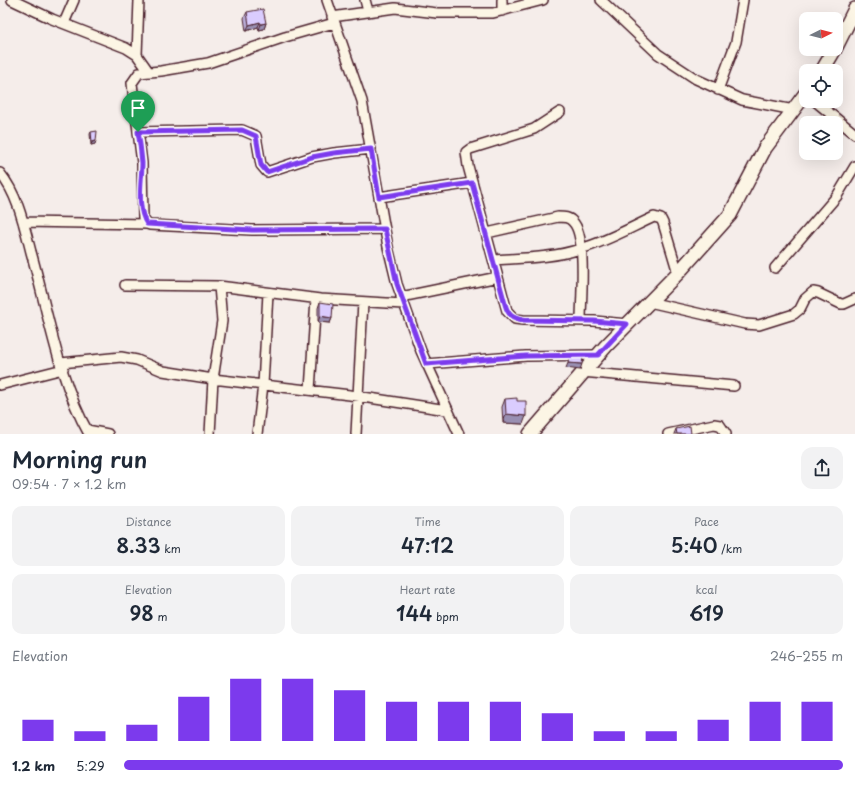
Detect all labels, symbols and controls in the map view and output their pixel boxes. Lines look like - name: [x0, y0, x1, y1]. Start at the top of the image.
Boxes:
- north arrow: [799, 12, 843, 56]
- map controls: [799, 12, 843, 160]
- button: locate: [799, 64, 843, 108]
- pin: [121, 91, 155, 132]
- icon: arrive: [127, 97, 149, 119]
- button: layers: [799, 116, 843, 160]
- text: Morning run: [12, 442, 147, 475]
- button: share: [801, 447, 843, 489]
- text: 09:54 · 7 × 1.2 km: [12, 474, 126, 493]
- text: Distance: [125, 513, 172, 530]
- text: Time: [415, 513, 441, 530]
- text: Pace: [694, 513, 719, 530]
- text: 8.33: [116, 530, 161, 560]
- text: 47:12: [401, 530, 454, 560]
- text: 5:40: [671, 530, 718, 560]
- text: km: [161, 540, 181, 557]
- text: /km: [718, 540, 742, 557]
- text: Elevation: [125, 581, 172, 598]
- text: Heart rate: [400, 581, 455, 598]
- text: kcal: [696, 581, 717, 598]
- text: 98: [130, 598, 154, 628]
- text: 144: [396, 598, 433, 628]
- text: 619: [689, 598, 724, 628]
- text: m: [154, 608, 167, 625]
- text: bpm: [433, 608, 459, 625]
- text: Elevation: [12, 646, 68, 665]
- text: 246–255 m: [770, 646, 843, 665]
- text: 1.2 km: [12, 756, 55, 775]
- text: 5:29: [76, 756, 105, 775]

